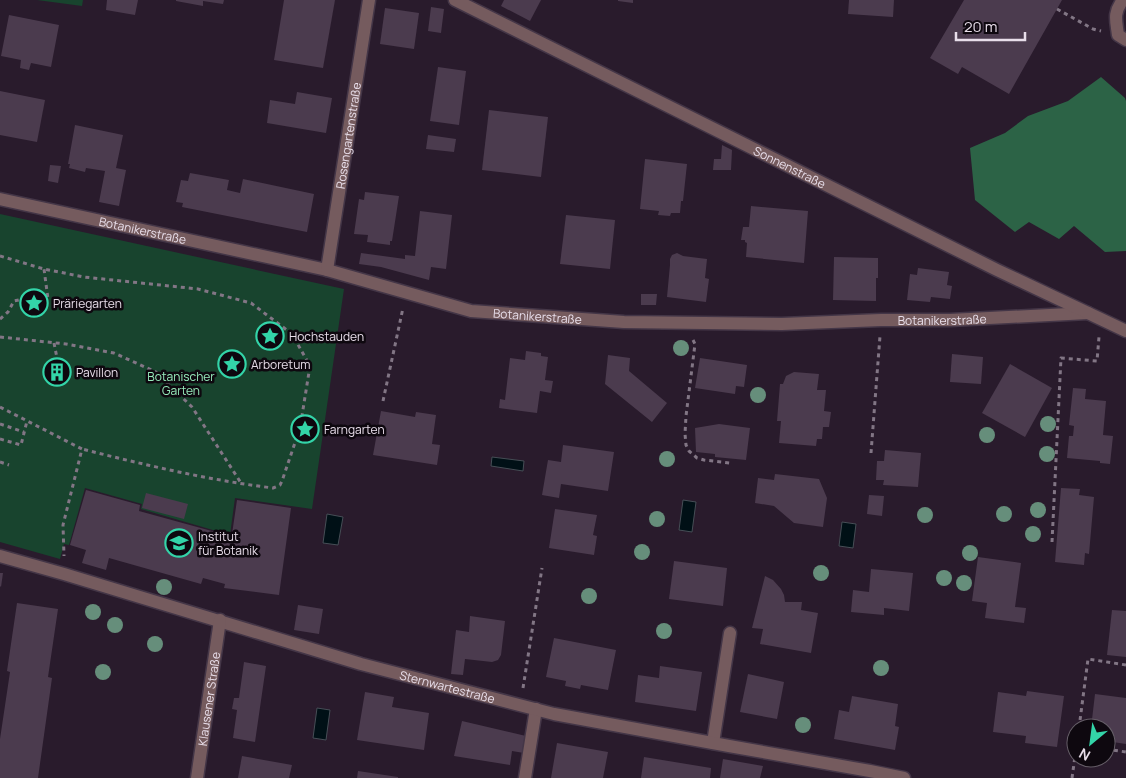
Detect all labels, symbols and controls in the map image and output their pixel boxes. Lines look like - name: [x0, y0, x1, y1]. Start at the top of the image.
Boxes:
- scale bar: [956, 10, 1025, 42]
- text: 20 m: [964, 16, 997, 37]
- street label: Rosengartenstraße: [331, 81, 365, 190]
- street label: Sonnenstraße: [751, 142, 829, 192]
- street label: Botanikerstraße: [97, 212, 188, 248]
- place icon: Präriegarten: [19, 288, 49, 318]
- place label: Präriegarten: [53, 295, 122, 312]
- street label: Botanikerstraße: [493, 304, 582, 327]
- street label: Botanikerstraße: [898, 310, 987, 329]
- place icon: Hochstauden: [255, 321, 285, 351]
- place label: Hochstauden: [289, 328, 364, 345]
- place icon: Arboretum: [217, 349, 247, 379]
- place label: Arboretum: [251, 356, 310, 373]
- building icon: Pavillon: [42, 357, 72, 387]
- place label: Pavillon: [76, 364, 118, 381]
- park label: Botanischer Garten: [147, 368, 215, 399]
- place icon: Farngarten: [290, 414, 320, 444]
- place label: Farngarten: [324, 421, 385, 438]
- school or university icon: Institut für Botanik: [164, 528, 194, 558]
- place label: Institut für Botanik: [198, 528, 259, 559]
- street label: Klausener Straße: [193, 651, 224, 747]
- street label: Sternwartestraße: [398, 666, 497, 707]
- north arrow: [1066, 718, 1116, 768]
- text: N: [1075, 744, 1093, 766]

